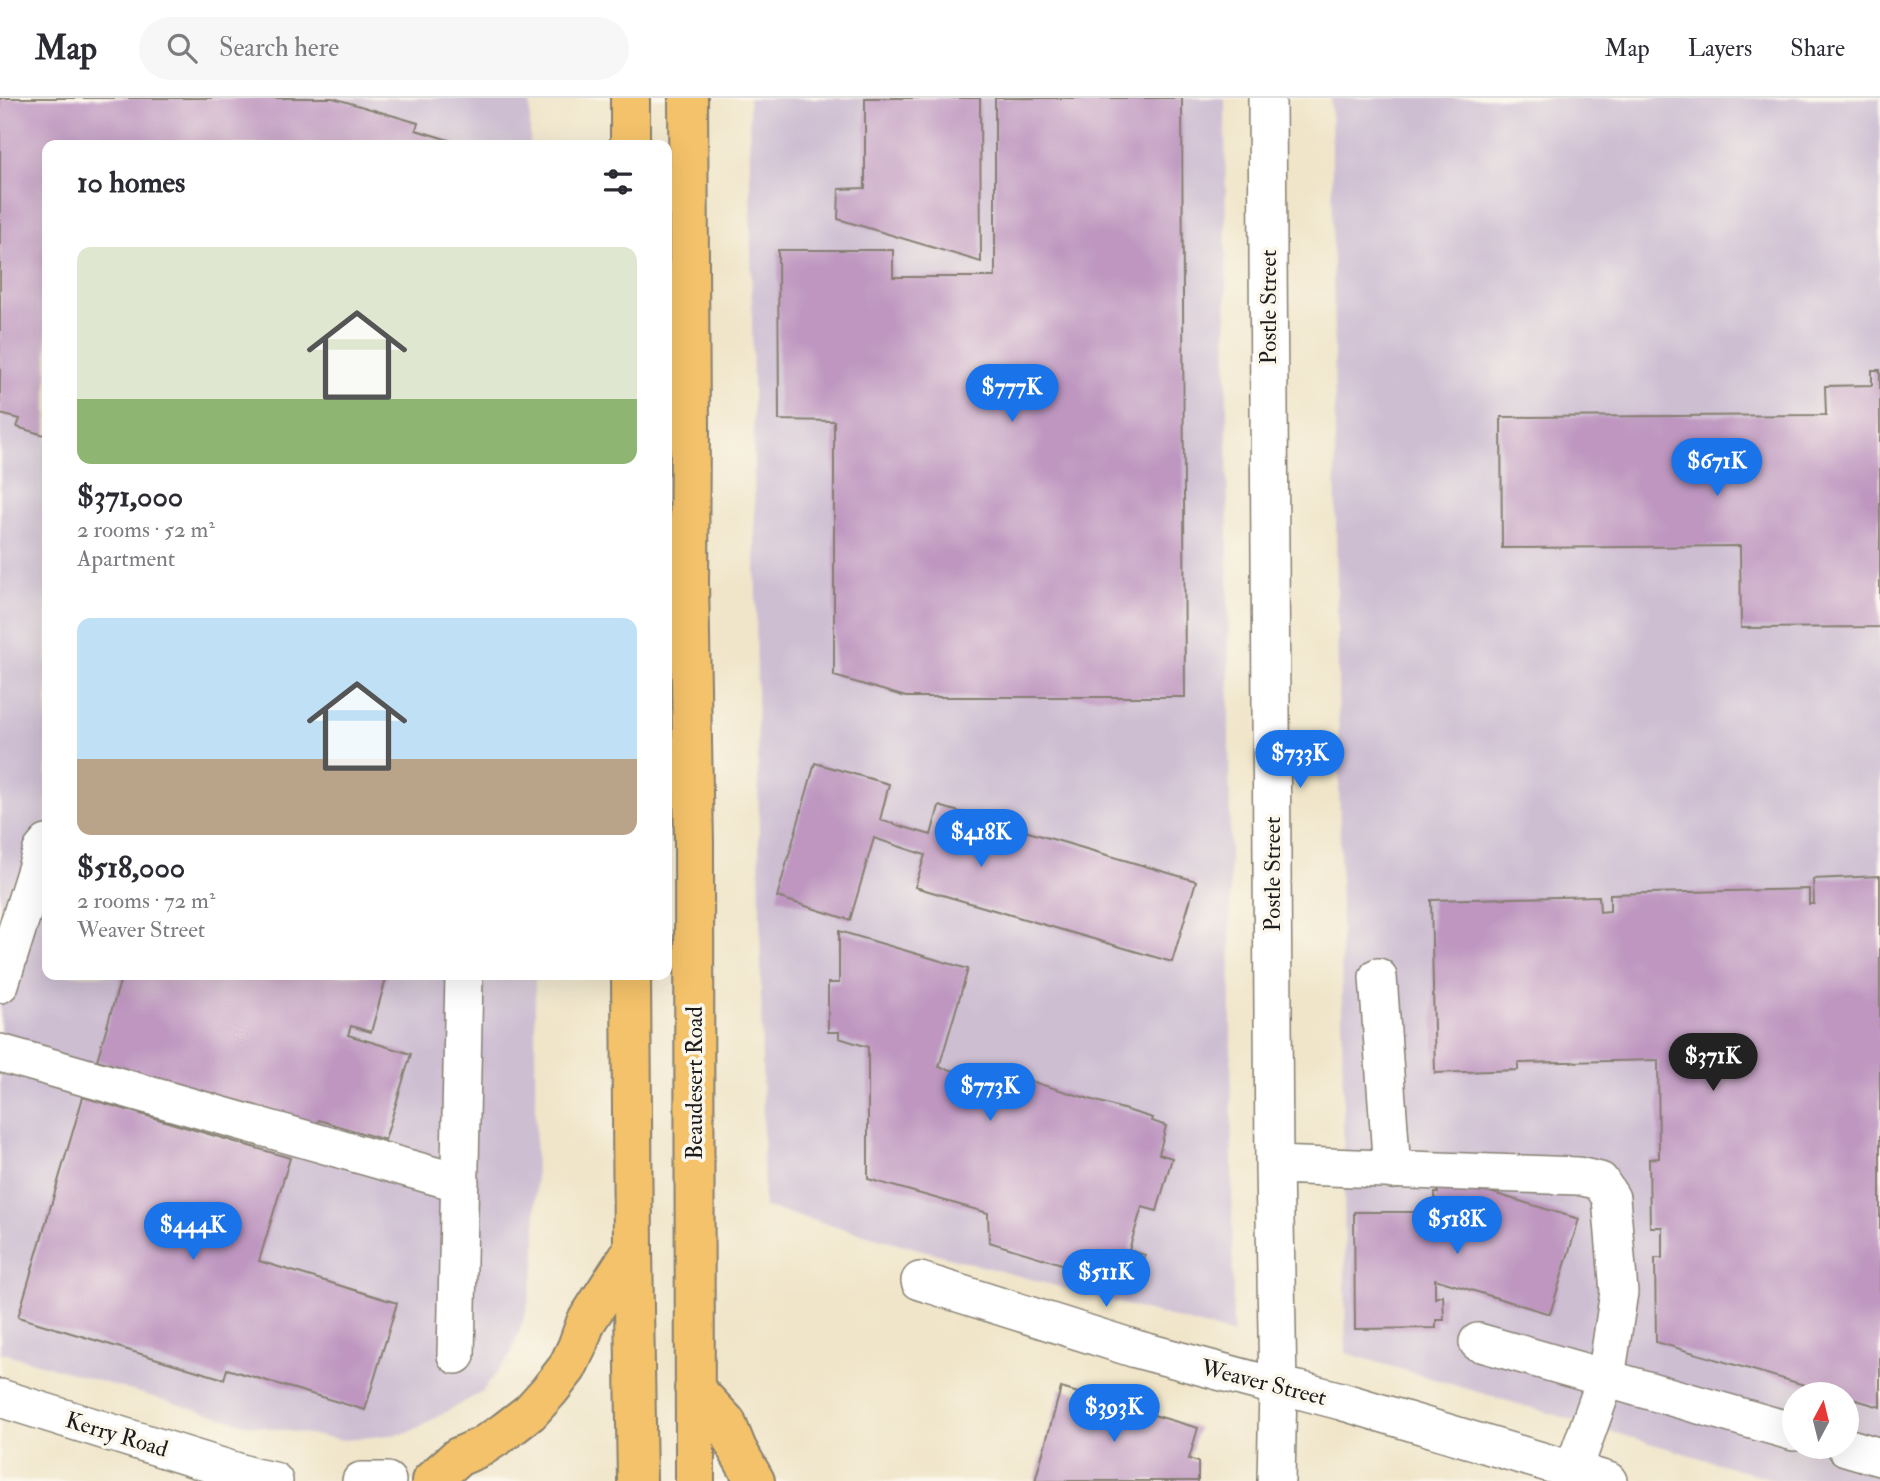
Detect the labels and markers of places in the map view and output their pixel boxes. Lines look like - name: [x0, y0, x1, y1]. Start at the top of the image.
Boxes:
- pin: $777K: [963, 364, 1061, 424]
- pin: $671K: [1668, 438, 1766, 498]
- pin: $733K: [1251, 730, 1349, 790]
- pin: $418K: [932, 810, 1030, 869]
- pin: $371K: [1664, 1034, 1762, 1093]
- pin: $773K: [941, 1063, 1039, 1123]
- pin: $518K: [1408, 1196, 1506, 1256]
- pin: $444K: [144, 1202, 242, 1262]
- pin: $511K: [1057, 1250, 1155, 1309]
- pin: $393K: [1065, 1384, 1163, 1444]

